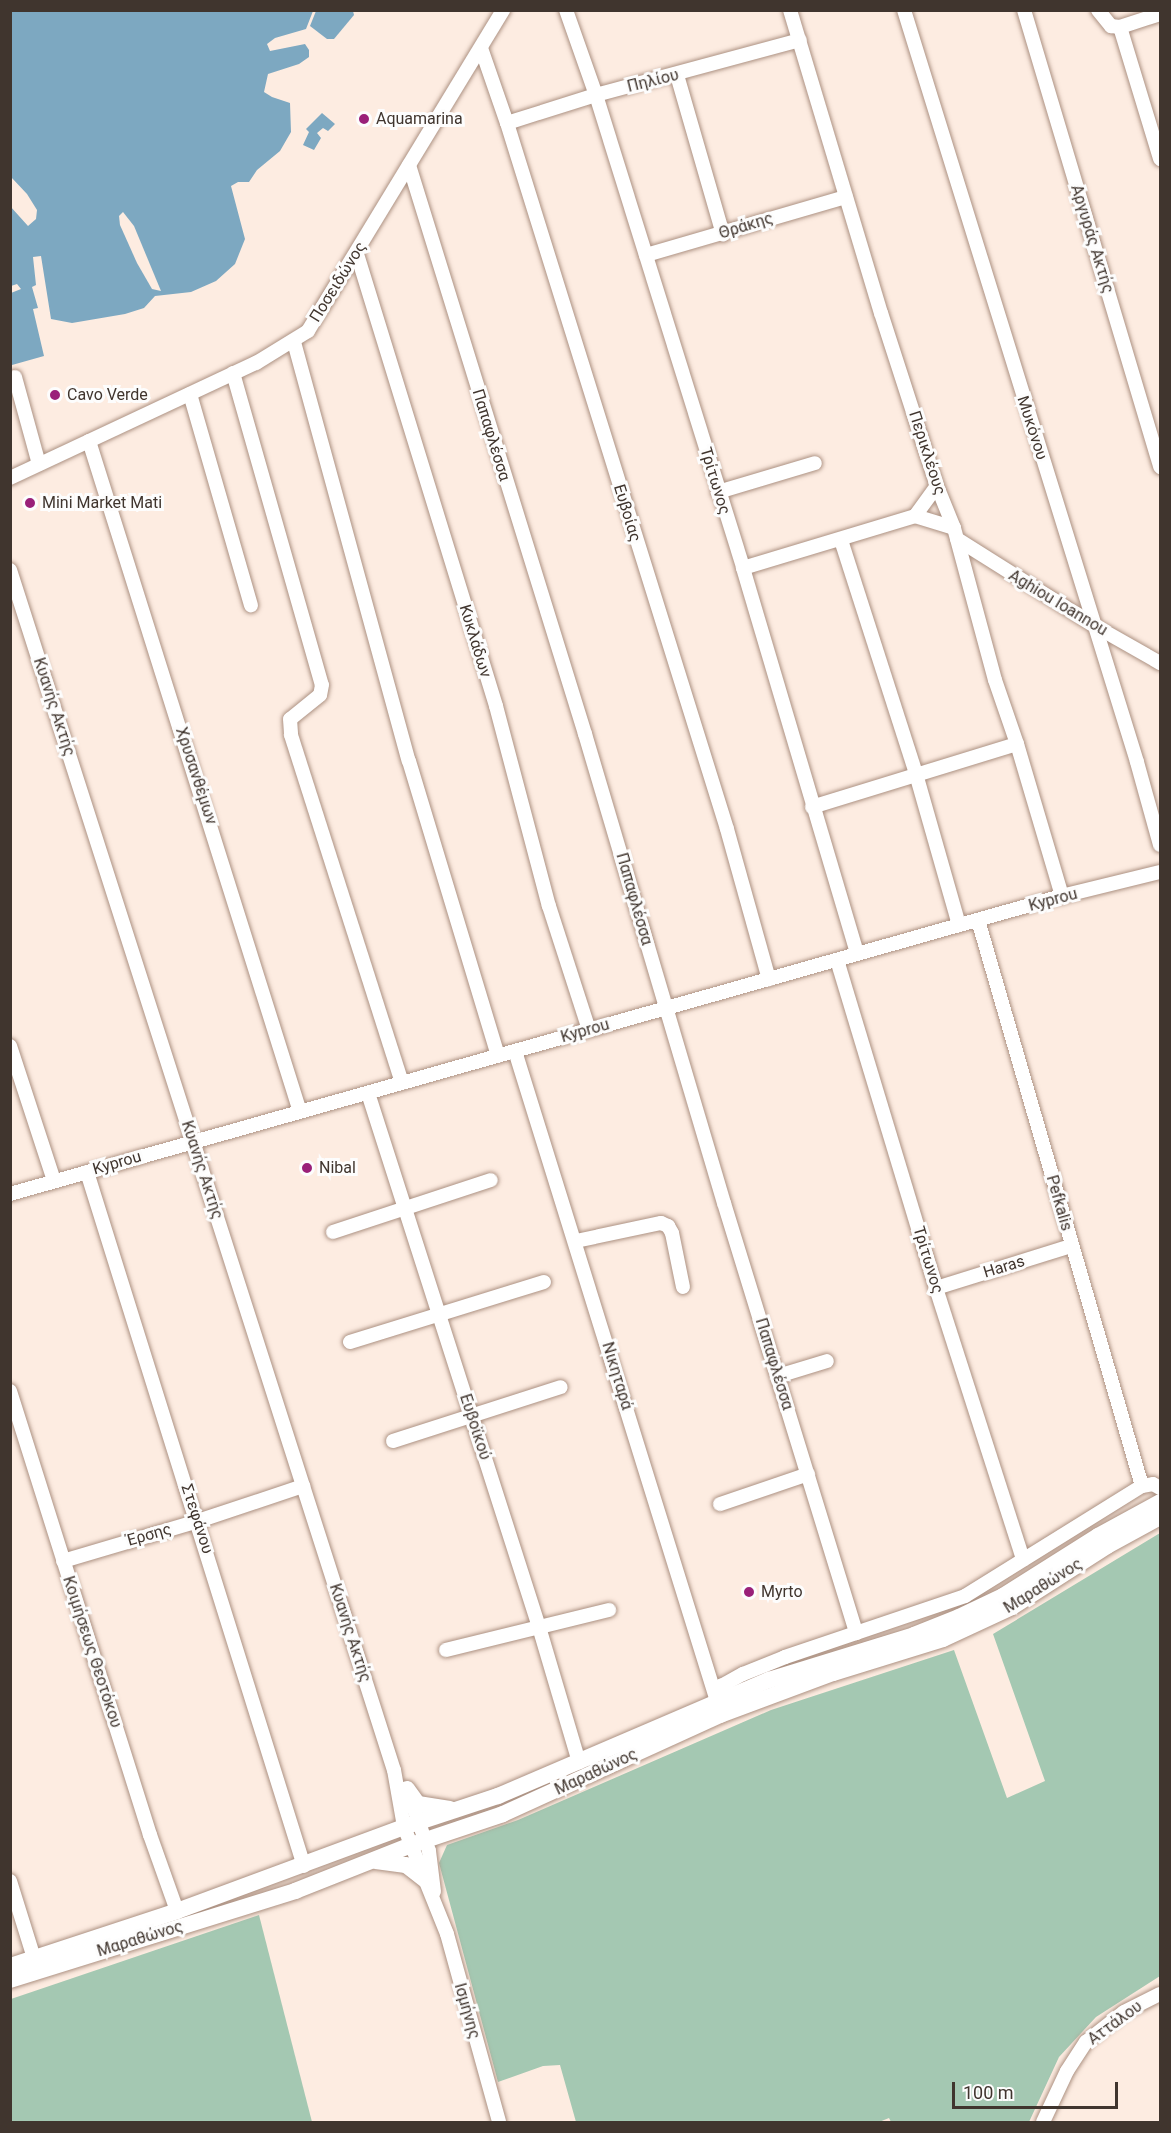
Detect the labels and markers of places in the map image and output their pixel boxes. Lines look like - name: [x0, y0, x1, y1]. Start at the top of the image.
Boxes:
- place label: Aquamarina: [376, 109, 463, 129]
- marker: Aquamarina: [357, 112, 371, 126]
- place label: Cavo Verde: [67, 385, 148, 405]
- marker: Cavo Verde: [48, 388, 62, 402]
- place label: Mini Market Mati: [42, 493, 162, 513]
- marker: Mini Market Mati: [23, 496, 37, 510]
- place label: Nibal: [319, 1158, 356, 1178]
- marker: Nibal: [300, 1161, 314, 1175]
- place label: Myrto: [761, 1582, 803, 1602]
- marker: Myrto: [742, 1585, 756, 1599]

